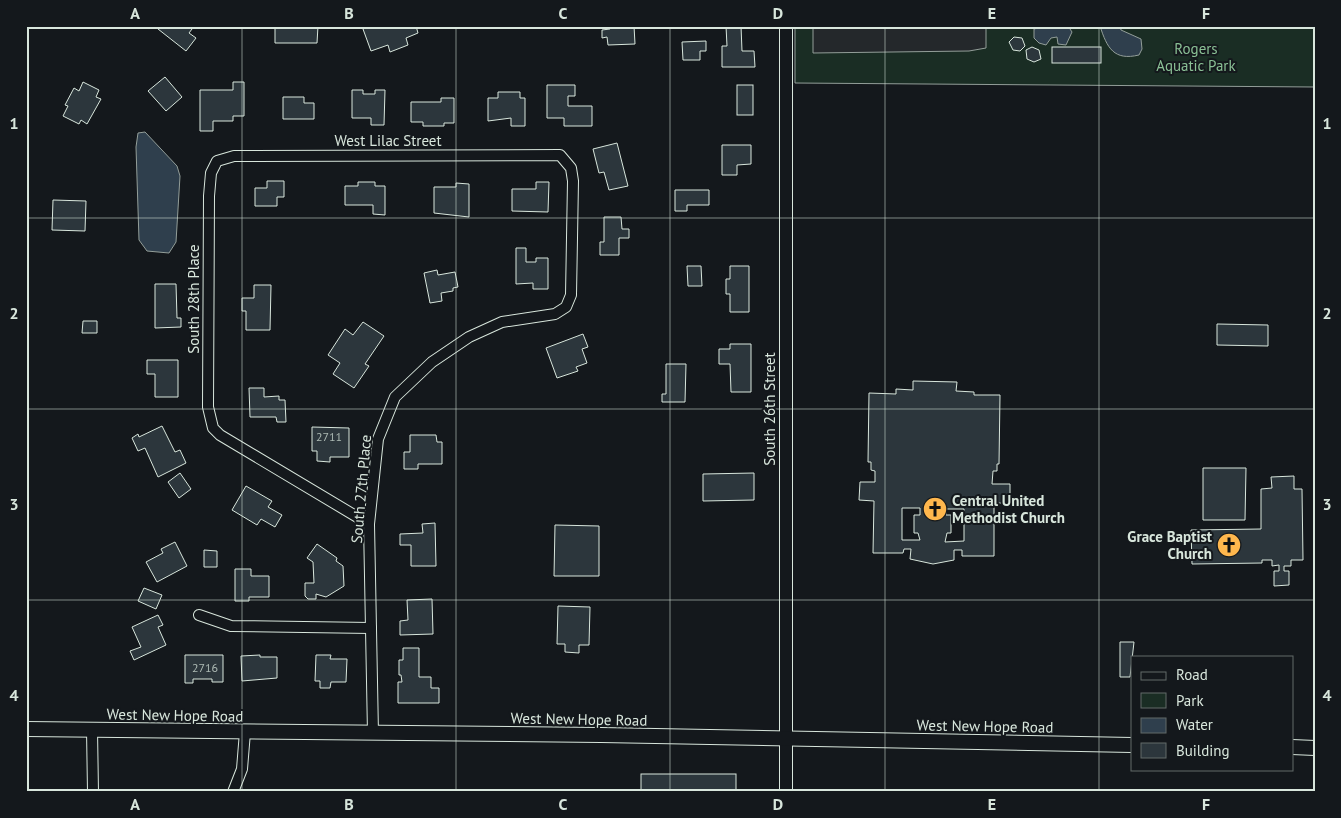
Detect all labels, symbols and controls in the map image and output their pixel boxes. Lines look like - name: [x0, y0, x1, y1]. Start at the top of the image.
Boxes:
- text: A: [130, 3, 140, 23]
- text: B: [344, 3, 354, 23]
- text: C: [559, 3, 568, 23]
- text: D: [773, 3, 783, 23]
- text: E: [988, 3, 996, 23]
- text: F: [1202, 3, 1210, 23]
- park label: Rogers Aquatic Park: [1156, 39, 1236, 75]
- text: 1: [9, 113, 19, 133]
- text: 1: [1322, 113, 1332, 133]
- street label: West Lilac Street: [334, 131, 442, 150]
- street label: South 28th Place: [184, 244, 203, 354]
- text: 2: [9, 303, 19, 323]
- text: 2: [1322, 303, 1332, 323]
- street label: South 26th Street: [760, 352, 779, 466]
- house number: 2711: [316, 429, 342, 444]
- street label: South 27th Place: [347, 434, 375, 544]
- place label: Central United Methodist Church: [952, 491, 1065, 527]
- text: 3: [9, 494, 19, 514]
- text: 3: [1322, 494, 1332, 514]
- church icon: Central United Methodist Church: [922, 496, 948, 522]
- place label: Grace Baptist Church: [1127, 527, 1213, 563]
- church icon: Grace Baptist Church: [1216, 532, 1242, 558]
- legend: [1131, 656, 1294, 770]
- house number: 2716: [192, 660, 218, 675]
- text: Road: [1176, 665, 1208, 684]
- text: 4: [9, 685, 19, 705]
- text: 4: [1322, 685, 1332, 705]
- text: Park: [1176, 691, 1204, 710]
- street label: West New Hope Road: [107, 704, 243, 726]
- street label: West New Hope Road: [511, 708, 647, 730]
- street label: West New Hope Road: [917, 715, 1053, 737]
- text: Water: [1176, 715, 1213, 734]
- text: Building: [1176, 741, 1230, 760]
- text: A: [130, 794, 140, 814]
- text: B: [344, 794, 354, 814]
- text: C: [559, 794, 568, 814]
- text: D: [773, 794, 783, 814]
- text: E: [988, 794, 996, 814]
- text: F: [1202, 794, 1210, 814]

